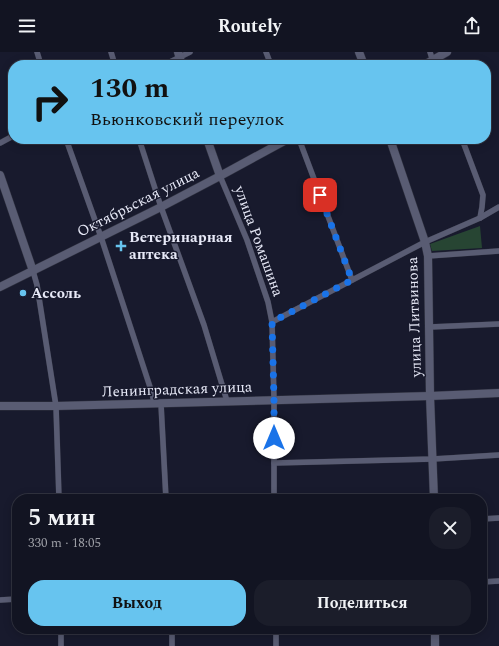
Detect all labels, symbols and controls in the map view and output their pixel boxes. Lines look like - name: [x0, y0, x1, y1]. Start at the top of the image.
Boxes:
- text: Routely: [218, 13, 281, 40]
- icon: menu: [16, 15, 38, 37]
- icon: share: [461, 15, 483, 37]
- text: 130 m: [90, 67, 169, 110]
- icon: right: [24, 76, 76, 128]
- text: Вьюнковский переулок: [90, 106, 284, 133]
- street label: Октябрьская улица: [73, 161, 204, 243]
- pin: [303, 178, 337, 212]
- street label: улица Ромашина: [227, 182, 289, 300]
- icon: arrive: [309, 184, 331, 206]
- place label: Ветеринарная аптека: [129, 226, 233, 266]
- marker: Ветеринарная аптека: [116, 241, 126, 251]
- street label: улица Литвинова: [401, 256, 428, 378]
- place label: Ассоль: [31, 282, 81, 305]
- marker: Ассоль: [18, 288, 28, 298]
- street label: Ленинградская улица: [101, 375, 253, 404]
- position arrow: [253, 417, 295, 459]
- text: 5 мин: [28, 500, 96, 536]
- button: close: [429, 507, 471, 549]
- text: 330 m · 18:05: [28, 533, 101, 553]
- button: Выход: [28, 580, 246, 626]
- button: Поделиться: [254, 580, 471, 626]

